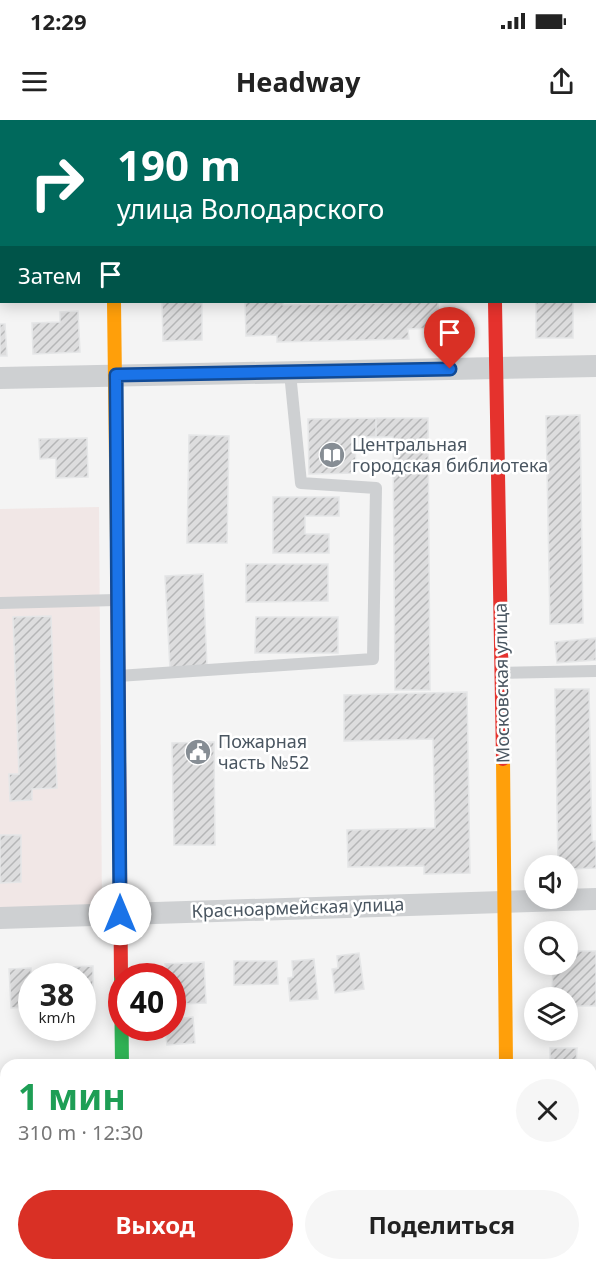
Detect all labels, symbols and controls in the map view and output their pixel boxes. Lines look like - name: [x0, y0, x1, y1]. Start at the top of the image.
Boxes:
- text: 12:29: [30, 6, 87, 36]
- text: Headway: [236, 63, 360, 100]
- icon: menu: [18, 65, 51, 98]
- icon: share: [545, 65, 578, 98]
- text: 190 m: [117, 136, 241, 193]
- icon: right: [18, 144, 96, 222]
- text: улица Володарского: [117, 190, 384, 227]
- icon: arrive: [94, 258, 127, 291]
- text: Затем: [18, 260, 82, 290]
- pin: [424, 307, 475, 369]
- icon: arrive: [433, 316, 466, 349]
- place label: Центральная городская библиотека: [352, 432, 548, 477]
- library icon: Центральная городская библиотека: [317, 440, 347, 470]
- street label: Московская улица: [488, 603, 514, 763]
- place label: Пожарная часть №52: [218, 729, 309, 774]
- public building icon: Пожарная часть №52: [183, 737, 213, 767]
- map controls: [524, 855, 578, 1041]
- button: sound: [524, 855, 578, 909]
- position arrow: [88, 882, 152, 946]
- street label: Красноармейская улица: [191, 891, 405, 923]
- button: search: [524, 921, 578, 975]
- speed limit sign: 40: [108, 963, 186, 1041]
- text: 38: [40, 974, 74, 1015]
- button: layers: [524, 987, 578, 1041]
- text: km/h: [39, 1007, 75, 1027]
- text: 1 мин: [18, 1072, 126, 1121]
- button: close: [516, 1079, 579, 1142]
- text: 310 m · 12:30: [18, 1119, 143, 1146]
- button: Выход: [18, 1190, 293, 1259]
- button: Поделиться: [305, 1190, 579, 1259]

